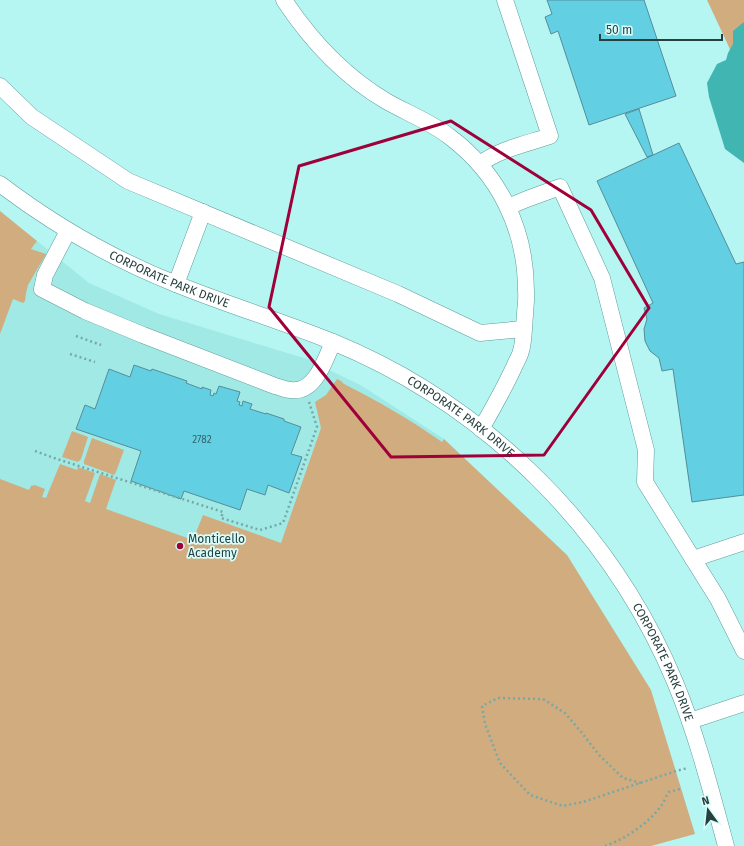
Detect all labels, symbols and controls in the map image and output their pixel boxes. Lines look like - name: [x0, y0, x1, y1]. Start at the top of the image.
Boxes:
- scale bar: [600, 16, 722, 42]
- text: 50 m: [606, 23, 632, 37]
- street label: CORPORATE PARK DRIVE: [107, 248, 231, 311]
- street label: CORPORATE PARK DRIVE: [405, 373, 517, 460]
- house number: 2782: [192, 434, 212, 446]
- place label: Monticello Academy: [188, 532, 245, 560]
- marker: Monticello Academy: [175, 541, 185, 551]
- street label: CORPORATE PARK DRIVE: [630, 600, 696, 723]
- north arrow: [688, 790, 728, 830]
- text: N: [700, 794, 711, 808]

